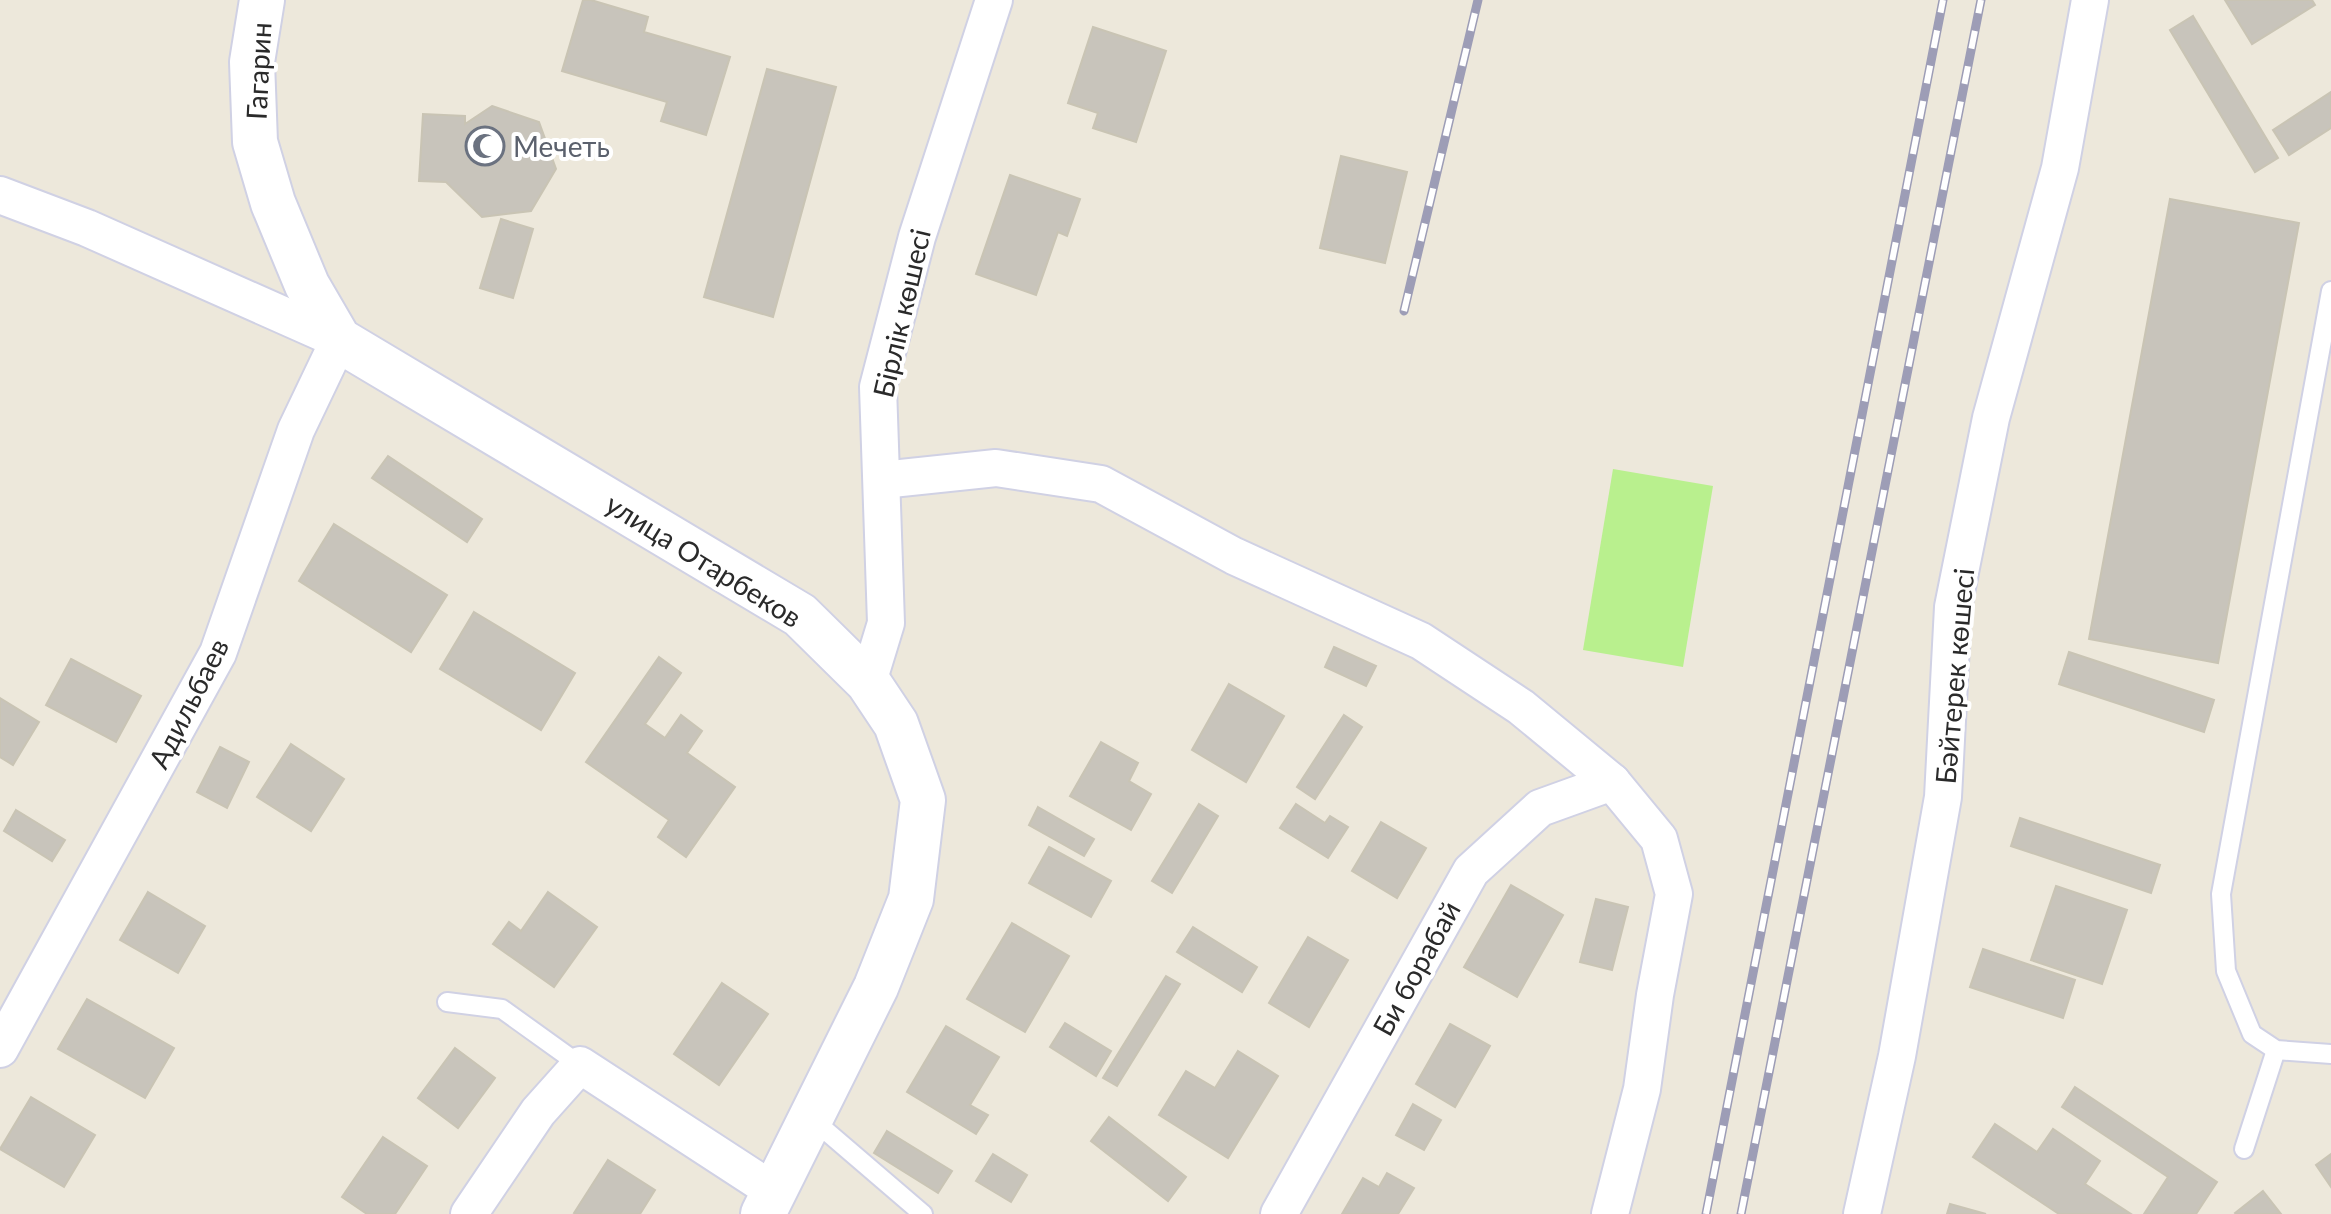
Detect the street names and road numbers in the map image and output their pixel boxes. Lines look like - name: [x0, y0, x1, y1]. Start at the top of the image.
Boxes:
- street label: Гагарин: [238, 21, 278, 121]
- street label: Бірлік көшесі: [865, 226, 937, 400]
- street label: улица Отарбеков: [600, 486, 808, 634]
- street label: Бәйтерек көшесі: [1928, 567, 1980, 785]
- street label: Адильбаев: [141, 632, 235, 774]
- street label: Би борабай: [1365, 895, 1467, 1041]

